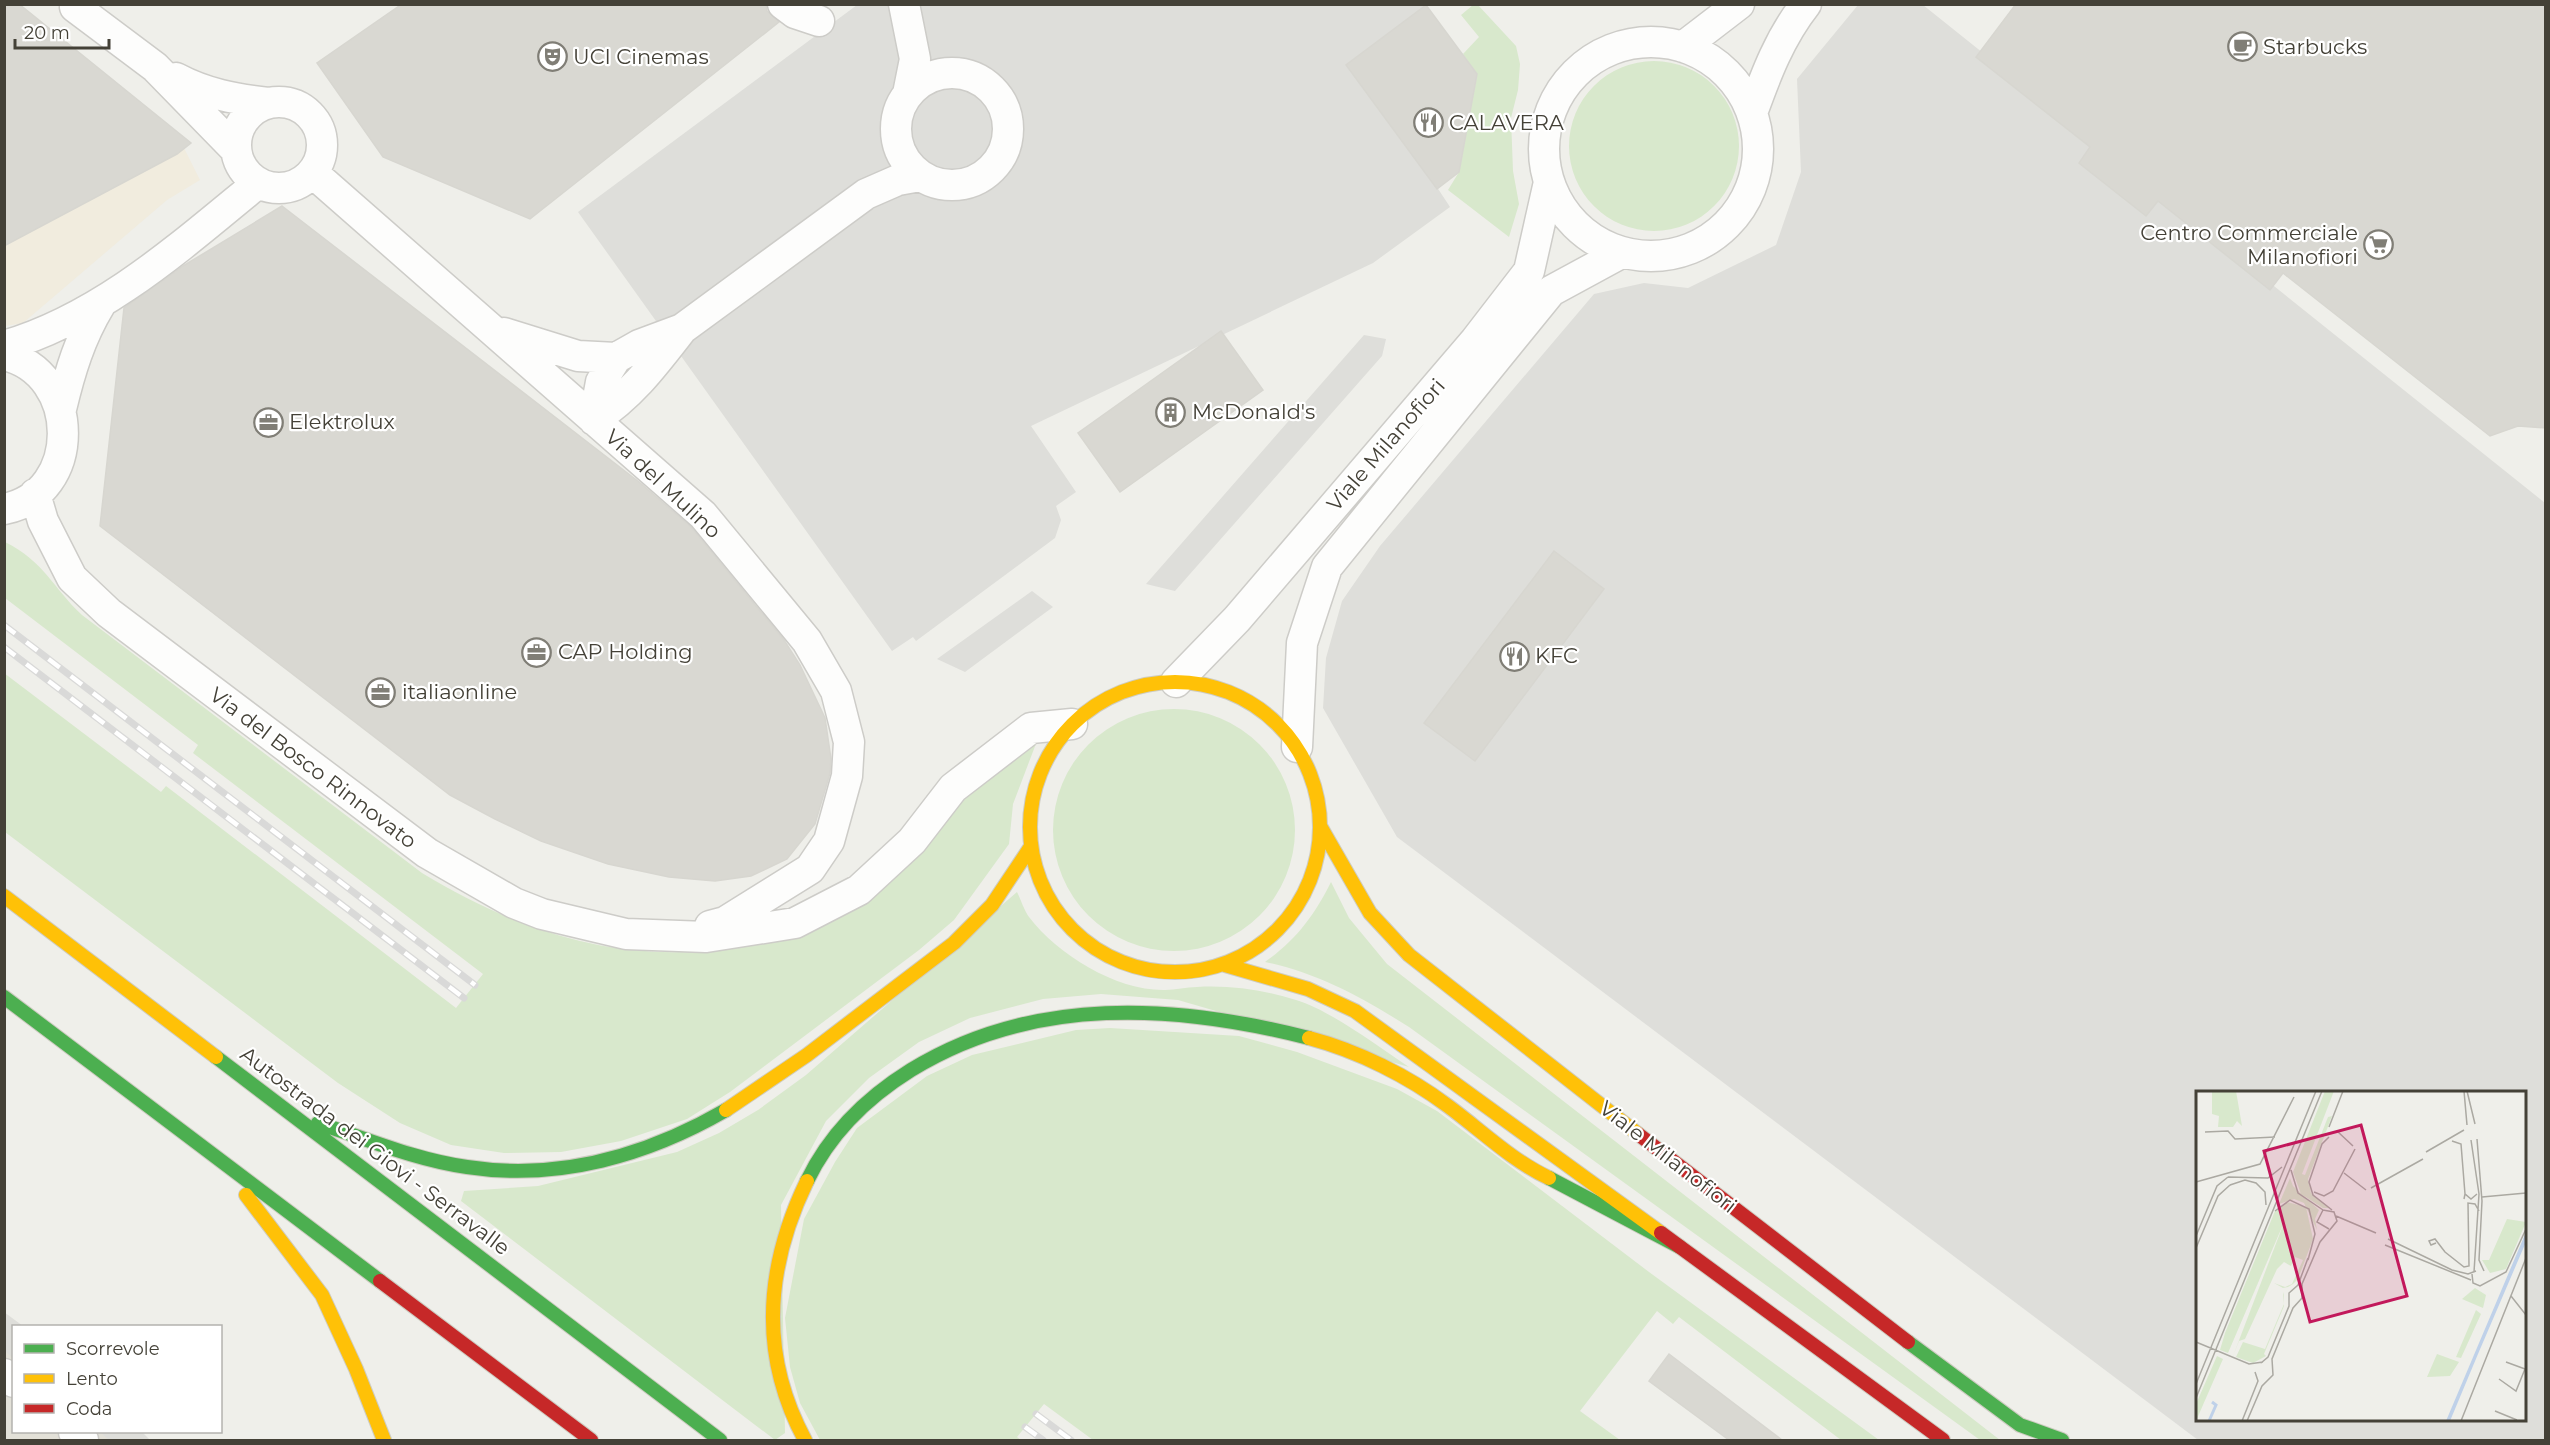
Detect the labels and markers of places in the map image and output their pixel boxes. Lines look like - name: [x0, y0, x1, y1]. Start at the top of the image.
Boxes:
- cafe icon: Starbucks: [2226, 31, 2258, 63]
- place label: Starbucks: [2263, 34, 2367, 59]
- theatre icon: UCI Cinemas: [536, 41, 568, 73]
- place label: UCI Cinemas: [573, 44, 709, 69]
- restaurant icon: CALAVERA: [1412, 107, 1444, 139]
- place label: CALAVERA: [1449, 110, 1565, 135]
- place label: Centro Commerciale Milanofiori: [2140, 220, 2358, 269]
- supermarket icon: Centro Commerciale Milanofiori: [2363, 229, 2395, 261]
- building icon: McDonald's: [1155, 396, 1187, 428]
- place label: McDonald's: [1192, 399, 1315, 424]
- office icon: Elektrolux: [252, 406, 284, 438]
- place label: Elektrolux: [289, 409, 395, 434]
- office icon: CAP Holding: [521, 636, 553, 668]
- place label: CAP Holding: [558, 639, 693, 664]
- restaurant icon: KFC: [1498, 640, 1530, 672]
- place label: KFC: [1535, 643, 1578, 668]
- office icon: italiaonline: [365, 676, 397, 708]
- place label: italiaonline: [402, 679, 517, 704]

